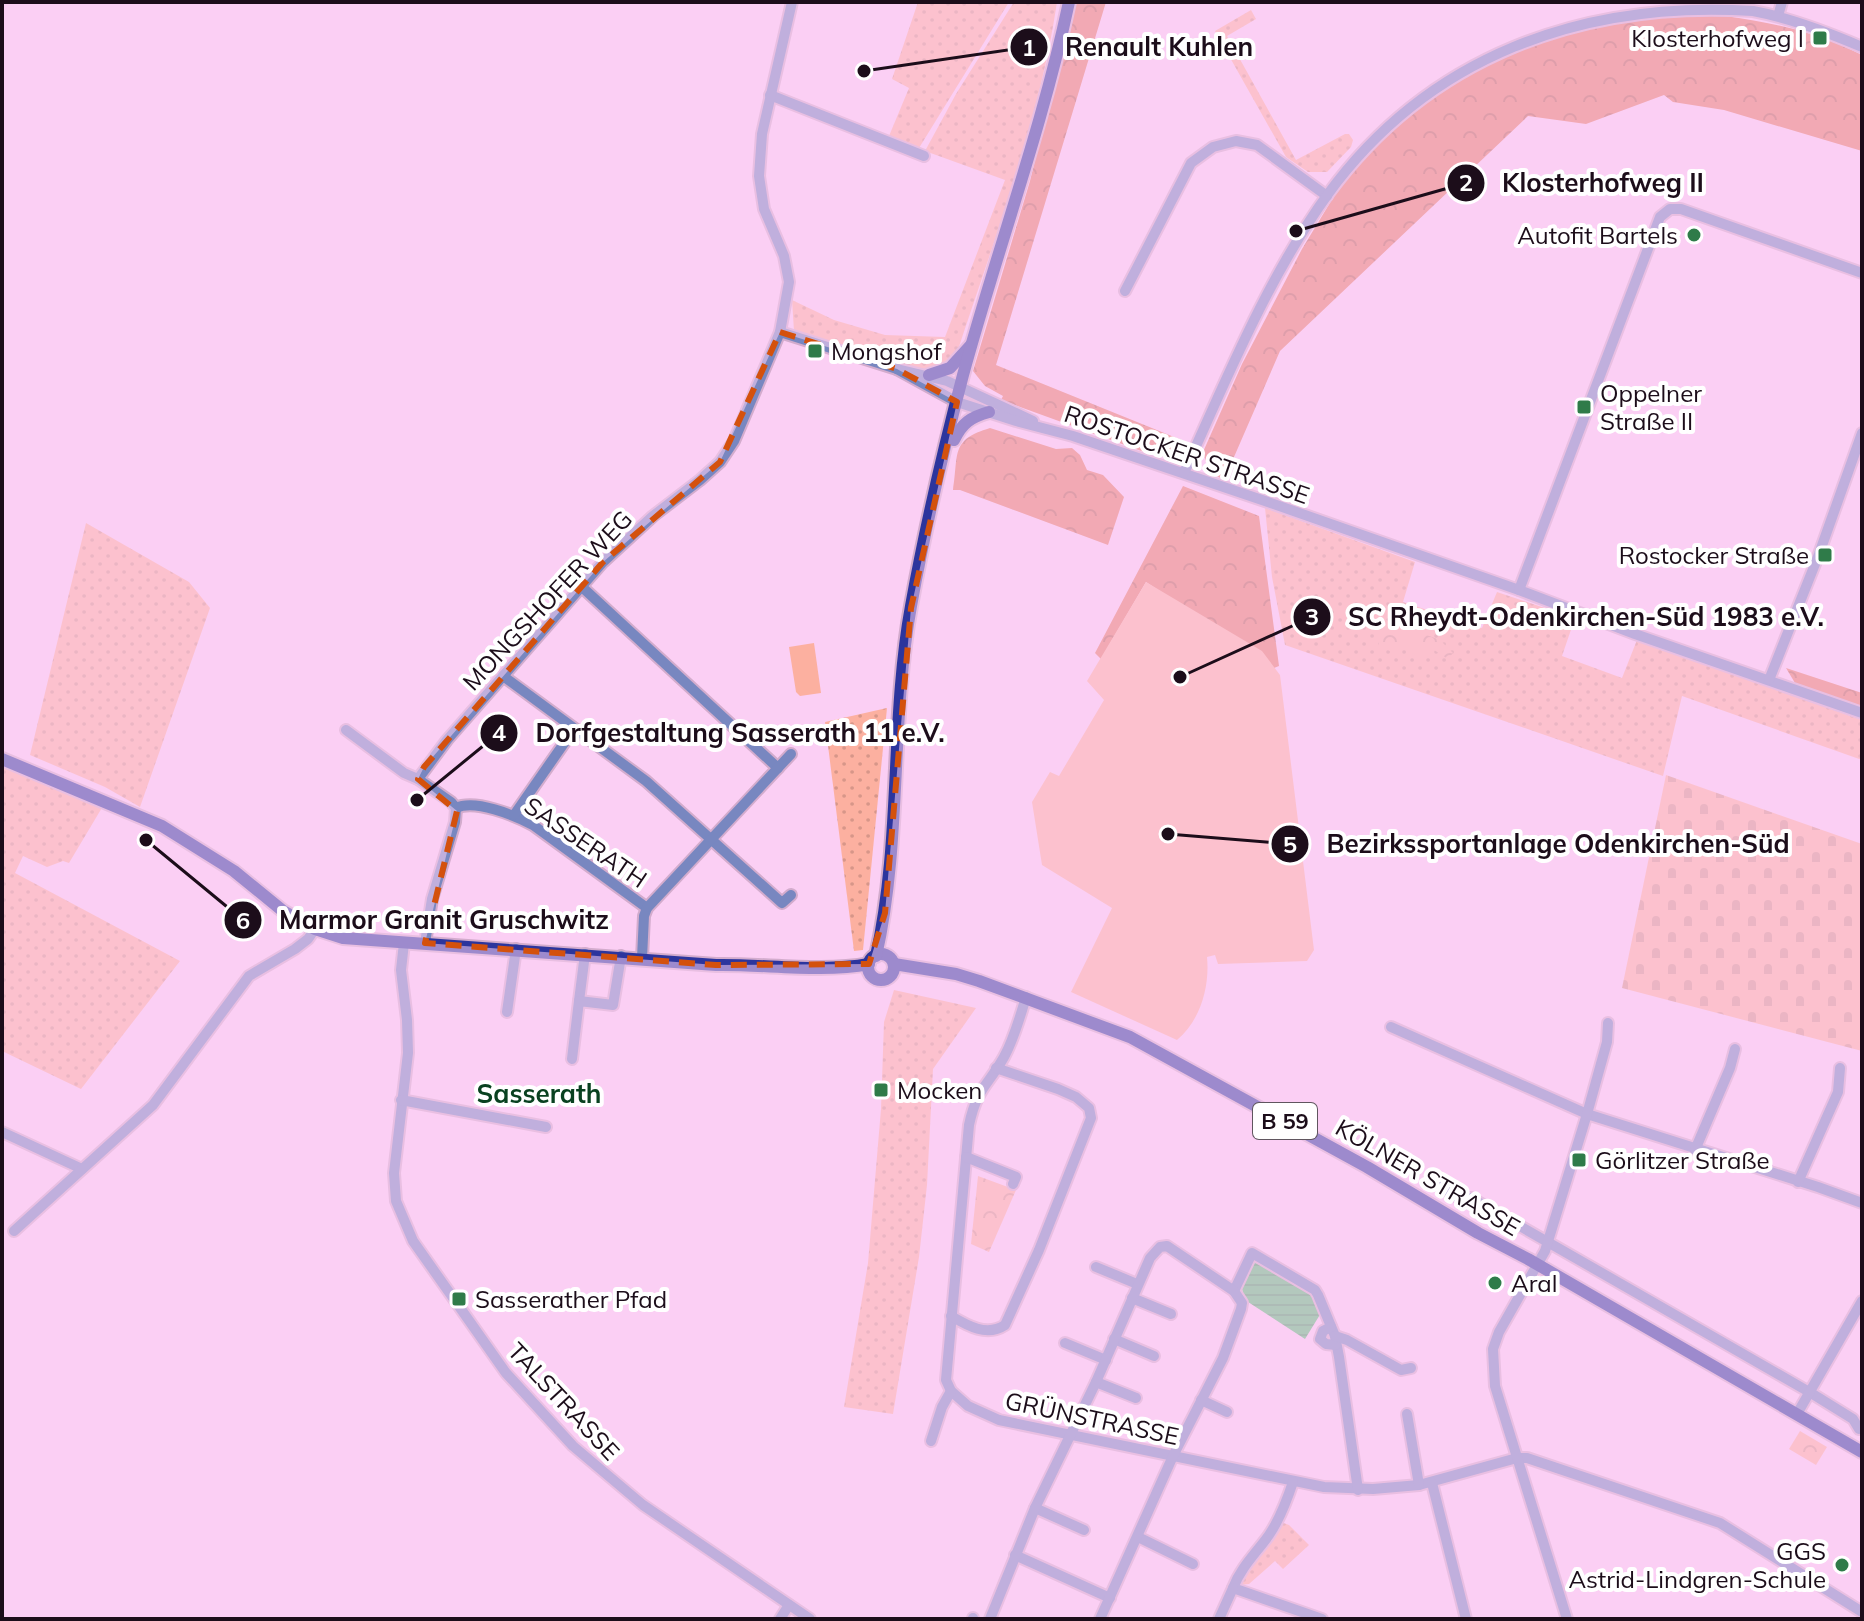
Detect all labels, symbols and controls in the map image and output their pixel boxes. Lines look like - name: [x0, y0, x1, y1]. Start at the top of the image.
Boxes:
- callout: Renault Kuhlen: [1009, 22, 1269, 72]
- place label: Klosterhofweg I: [1631, 23, 1804, 53]
- marker: Klosterhofweg I: [1811, 29, 1829, 47]
- text: Renault Kuhlen: [1065, 30, 1253, 63]
- text: 1: [1022, 32, 1036, 62]
- callout: Klosterhofweg II: [1446, 158, 1720, 208]
- text: Klosterhofweg II: [1502, 166, 1704, 199]
- text: 2: [1459, 167, 1473, 197]
- place label: Autofit Bartels: [1517, 220, 1678, 250]
- marker: Autofit Bartels: [1685, 226, 1703, 244]
- place label: Mongshof: [831, 336, 942, 366]
- marker: Mongshof: [806, 342, 824, 360]
- place label: Oppelner Straße II: [1600, 378, 1702, 436]
- street label: ROSTOCKER STRASSE: [1061, 398, 1313, 510]
- marker: Oppelner Straße II: [1575, 398, 1593, 416]
- street label: MONGSHOFER WEG: [456, 504, 638, 696]
- place label: Rostocker Straße: [1619, 540, 1809, 570]
- marker: Rostocker Straße: [1816, 546, 1834, 564]
- callout: SC Rheydt-Odenkirchen-Süd 1983 e.V.: [1292, 592, 1840, 642]
- text: SC Rheydt-Odenkirchen-Süd 1983 e.V.: [1348, 600, 1824, 633]
- text: 3: [1305, 601, 1319, 631]
- callout: Dorfgestaltung Sasserath 11 e.V.: [479, 708, 960, 758]
- text: Dorfgestaltung Sasserath 11 e.V.: [535, 716, 945, 749]
- text: 4: [492, 717, 506, 747]
- street label: SASSERATH: [519, 790, 653, 894]
- callout: Bezirkssportanlage Odenkirchen-Süd: [1270, 819, 1806, 869]
- text: Bezirkssportanlage Odenkirchen-Süd: [1326, 827, 1790, 860]
- text: 5: [1283, 829, 1297, 859]
- callout: Marmor Granit Gruschwitz: [223, 895, 625, 945]
- text: Marmor Granit Gruschwitz: [279, 903, 609, 936]
- text: 6: [236, 905, 250, 935]
- place label: Mocken: [897, 1075, 982, 1105]
- district label: Sasserath: [477, 1077, 601, 1110]
- marker: Mocken: [872, 1081, 890, 1099]
- road number: B 59: [1253, 1103, 1317, 1139]
- street label: KÖLNER STRASSE: [1330, 1112, 1526, 1242]
- place label: Görlitzer Straße: [1595, 1145, 1770, 1175]
- marker: Görlitzer Straße: [1570, 1151, 1588, 1169]
- place label: Aral: [1511, 1268, 1557, 1298]
- marker: Aral: [1486, 1274, 1504, 1292]
- place label: Sasserather Pfad: [475, 1284, 667, 1314]
- marker: Sasserather Pfad: [450, 1290, 468, 1308]
- street label: TALSTRASSE: [502, 1336, 626, 1466]
- street label: GRÜNSTRASSE: [1003, 1385, 1181, 1451]
- place label: GGS Astrid-Lindgren-Schule: [1569, 1536, 1826, 1594]
- marker: GGS Astrid-Lindgren-Schule: [1833, 1556, 1851, 1574]

